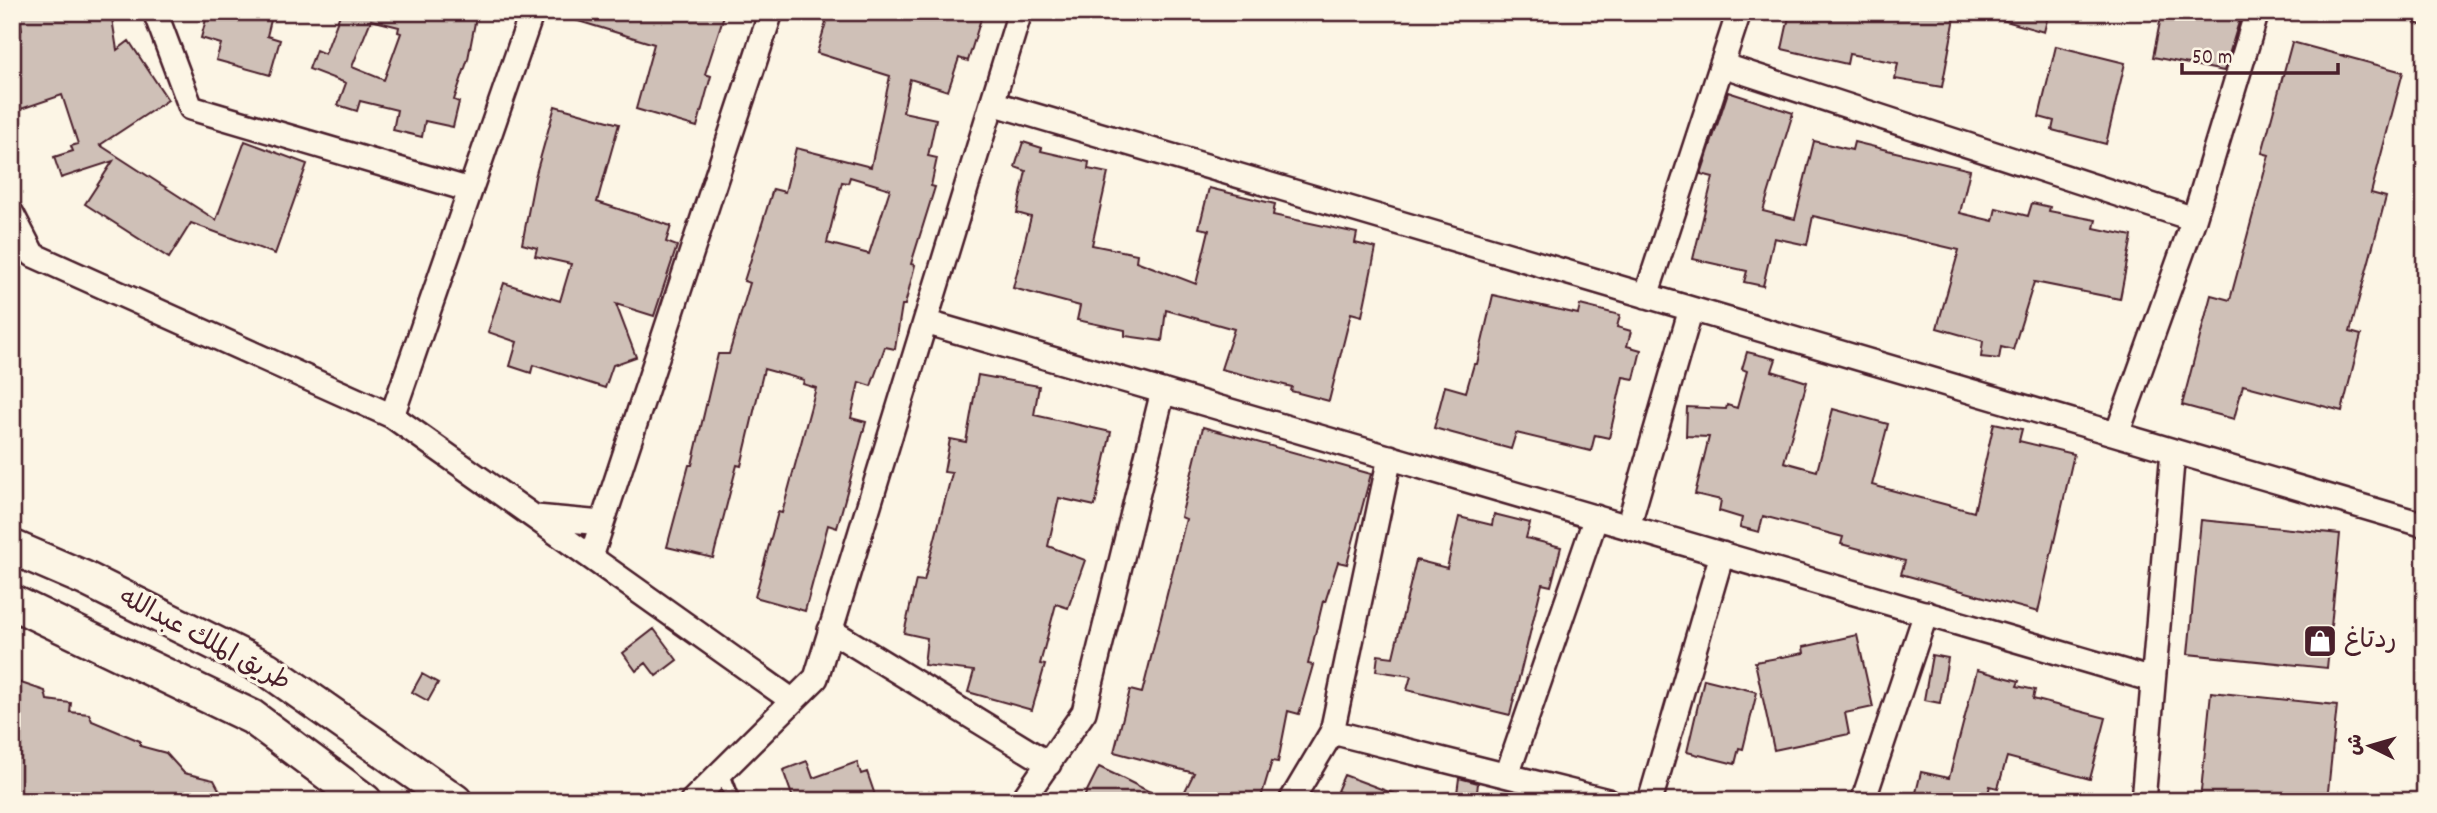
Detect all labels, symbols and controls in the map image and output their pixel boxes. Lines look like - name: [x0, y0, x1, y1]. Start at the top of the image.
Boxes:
- scale bar: [2182, 32, 2337, 76]
- text: 50 m: [2192, 44, 2232, 74]
- street label: طريق الملك عبدالله: [112, 580, 296, 702]
- shop icon: ردتاغ: [2301, 622, 2339, 660]
- place label: ردتاغ: [2344, 623, 2397, 660]
- north arrow: [2336, 712, 2406, 782]
- text: ش: [2342, 733, 2371, 756]

